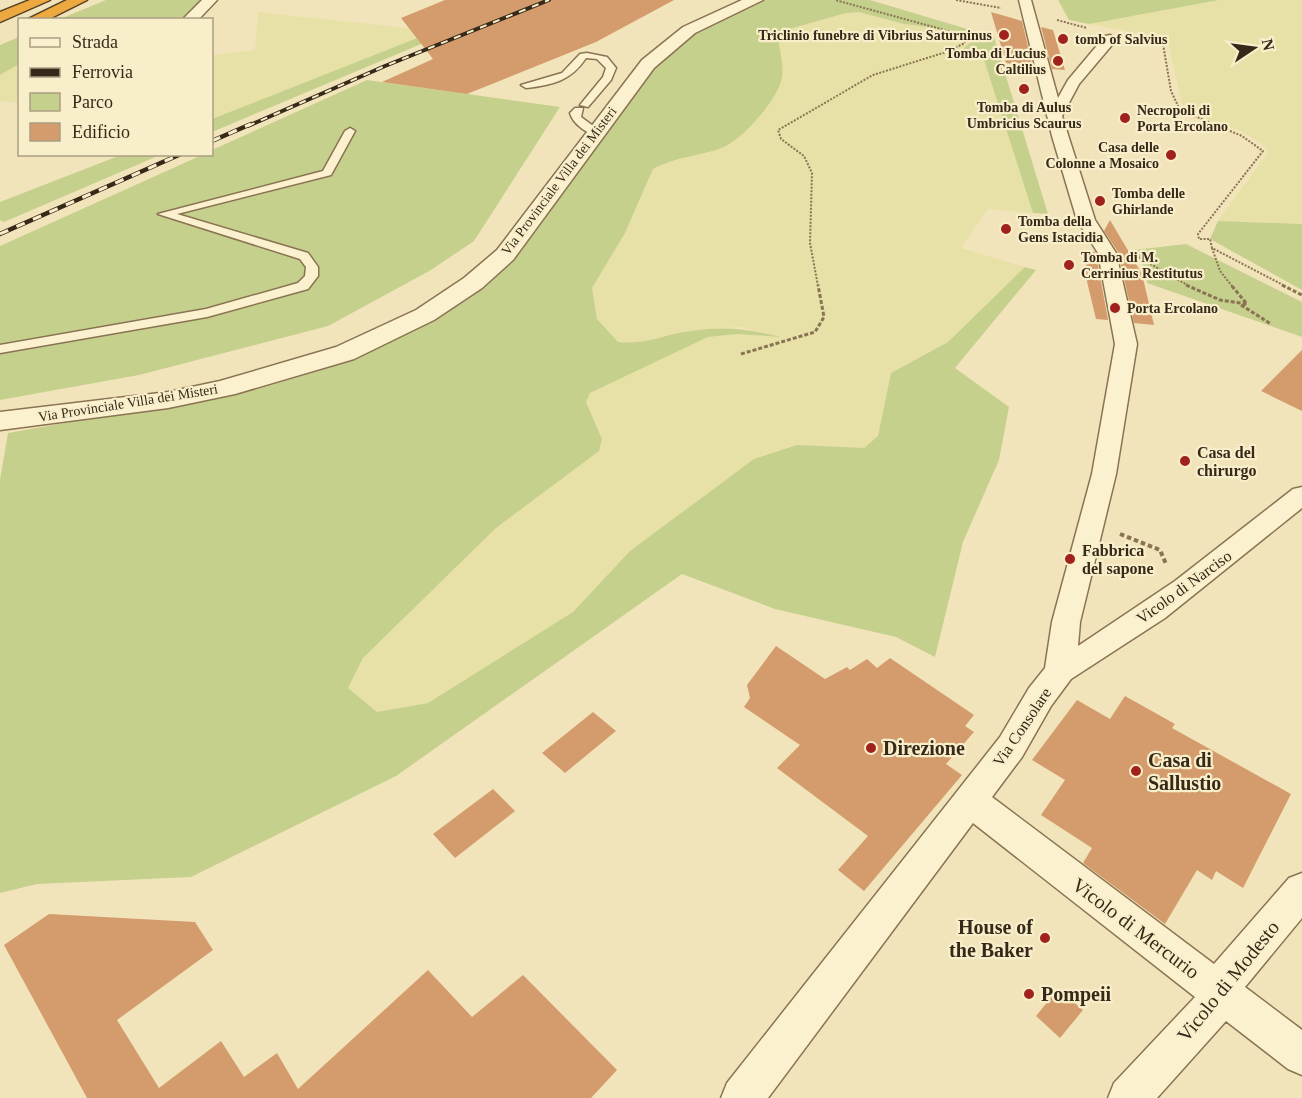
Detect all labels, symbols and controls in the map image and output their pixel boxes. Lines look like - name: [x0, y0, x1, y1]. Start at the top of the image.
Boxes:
- legend: [18, 18, 213, 156]
- north arrow: [1224, 18, 1284, 78]
- place label: Triclinio funebre di Vibrius Saturninus: [758, 28, 993, 43]
- marker: Triclinio funebre di Vibrius Saturninus: [997, 28, 1011, 42]
- text: Strada: [72, 32, 118, 52]
- marker: tomb of Salvius: [1056, 32, 1070, 46]
- place label: tomb of Salvius: [1075, 32, 1168, 47]
- text: N: [1259, 37, 1278, 53]
- place label: Tomba di Lucius Caltilius: [945, 46, 1047, 77]
- marker: Tomba di Lucius Caltilius: [1051, 54, 1065, 68]
- text: Ferrovia: [72, 62, 133, 82]
- marker: Tomba di Aulus Umbricius Scaurus: [1017, 82, 1031, 96]
- text: Parco: [72, 92, 113, 112]
- place label: Tomba di Aulus Umbricius Scaurus: [967, 100, 1082, 131]
- place label: Necropoli di Porta Ercolano: [1137, 103, 1228, 134]
- street label: Via Provinciale Villa dei Misteri: [498, 104, 620, 258]
- marker: Necropoli di Porta Ercolano: [1118, 111, 1132, 125]
- text: Edificio: [72, 122, 130, 142]
- place label: Casa delle Colonne a Mosaico: [1045, 140, 1159, 171]
- marker: Casa delle Colonne a Mosaico: [1164, 148, 1178, 162]
- place label: Tomba delle Ghirlande: [1112, 186, 1185, 217]
- marker: Tomba delle Ghirlande: [1093, 194, 1107, 208]
- place label: Tomba della Gens Istacidia: [1018, 214, 1103, 245]
- marker: Tomba della Gens Istacidia: [999, 222, 1013, 236]
- place label: Tomba di M. Cerrinius Restitutus: [1081, 250, 1203, 281]
- marker: Tomba di M. Cerrinius Restitutus: [1062, 258, 1076, 272]
- marker: Porta Ercolano: [1108, 301, 1122, 315]
- place label: Porta Ercolano: [1127, 301, 1218, 316]
- street label: Via Provinciale Villa dei Misteri: [37, 381, 219, 425]
- place label: Casa del chirurgo: [1197, 444, 1257, 480]
- marker: Casa del chirurgo: [1178, 454, 1192, 468]
- place label: Fabbrica del sapone: [1082, 542, 1154, 578]
- street label: Vicolo di Narciso: [1133, 547, 1235, 627]
- marker: Fabbrica del sapone: [1063, 552, 1077, 566]
- street label: Via Consolare: [990, 685, 1054, 769]
- place label: Direzione: [883, 737, 965, 759]
- marker: Direzione: [864, 741, 878, 755]
- place label: Casa di Sallustio: [1148, 749, 1221, 794]
- marker: Casa di Sallustio: [1129, 764, 1143, 778]
- street label: Vicolo di Mercurio: [1068, 873, 1204, 983]
- place label: House of the Baker: [949, 916, 1033, 961]
- street label: Vicolo di Modesto: [1173, 916, 1283, 1046]
- marker: House of the Baker: [1038, 931, 1052, 945]
- place label: Pompeii: [1041, 983, 1111, 1006]
- marker: Pompeii: [1022, 987, 1036, 1001]

